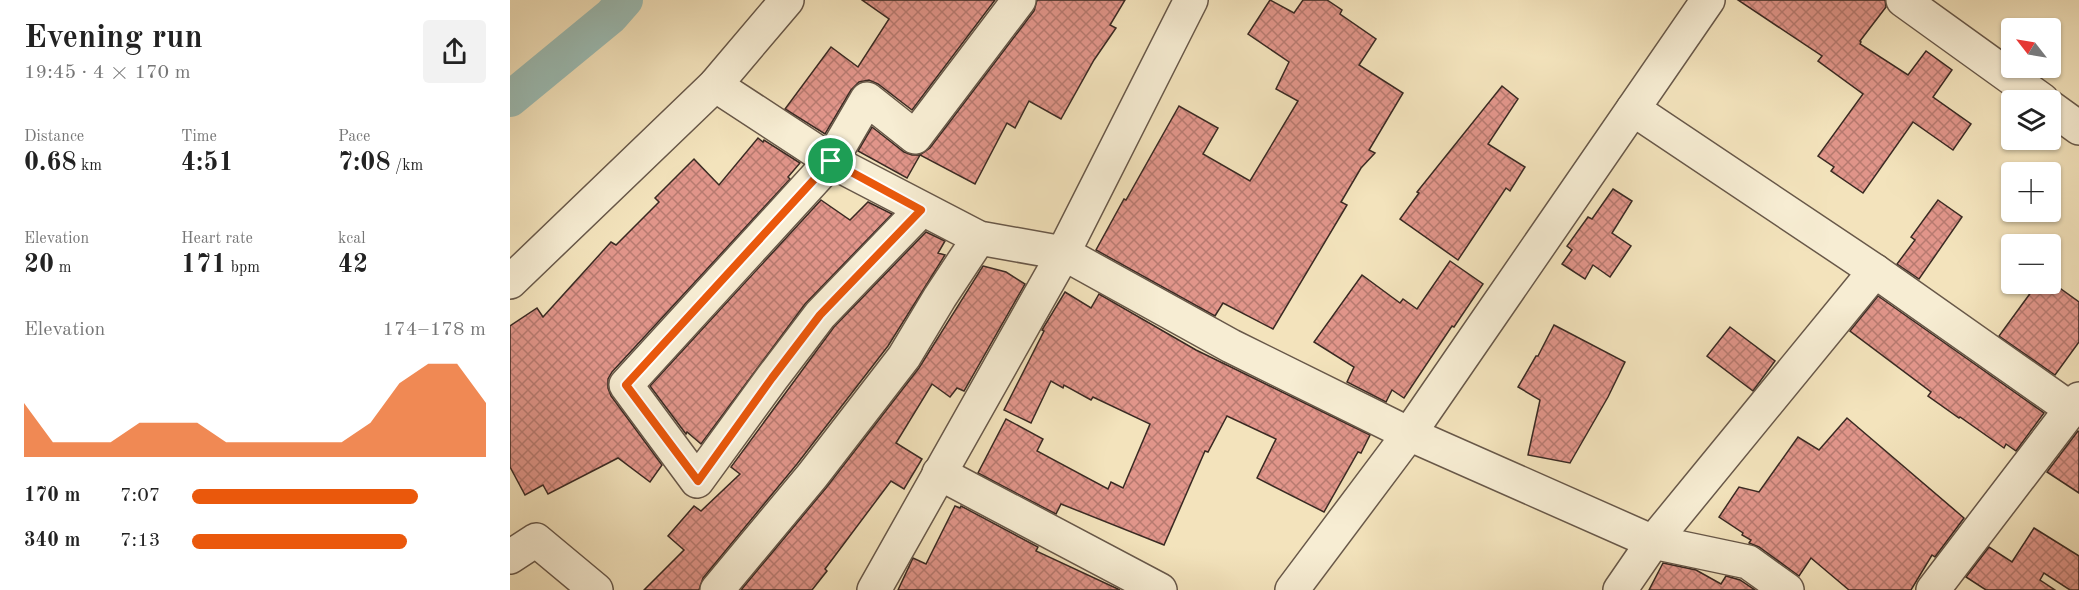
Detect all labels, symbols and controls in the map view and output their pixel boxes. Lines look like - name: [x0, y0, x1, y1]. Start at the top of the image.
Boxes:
- north arrow: [2001, 18, 2061, 78]
- map controls: [2001, 18, 2061, 294]
- button: share: [423, 20, 486, 83]
- text: Evening run: [24, 22, 203, 55]
- text: 19:45 · 4 × 170 m: [24, 63, 191, 83]
- button: layers: [2001, 90, 2061, 150]
- text: Distance: [24, 129, 84, 145]
- text: Time: [181, 129, 217, 145]
- text: Pace: [338, 129, 370, 145]
- pin: [805, 135, 856, 186]
- icon: arrive: [814, 144, 847, 177]
- text: 0.68: [24, 150, 77, 176]
- text: 4:51: [181, 150, 234, 176]
- text: 7:08: [338, 150, 391, 176]
- text: km: [77, 158, 102, 174]
- text: /km: [391, 158, 423, 174]
- button: +: [2001, 162, 2061, 222]
- text: Elevation: [24, 231, 89, 247]
- text: Heart rate: [181, 231, 253, 247]
- text: kcal: [338, 231, 366, 247]
- button: −: [2001, 234, 2061, 294]
- text: 20: [24, 252, 54, 278]
- text: 171: [181, 252, 226, 278]
- text: 42: [338, 252, 368, 278]
- text: m: [54, 260, 71, 276]
- text: bpm: [226, 260, 260, 276]
- text: Elevation: [24, 320, 105, 340]
- text: 174–178 m: [383, 320, 486, 340]
- text: 170 m: [24, 486, 80, 506]
- text: 7:07: [120, 486, 160, 506]
- text: 340 m: [24, 531, 80, 551]
- text: 7:13: [120, 531, 160, 551]

